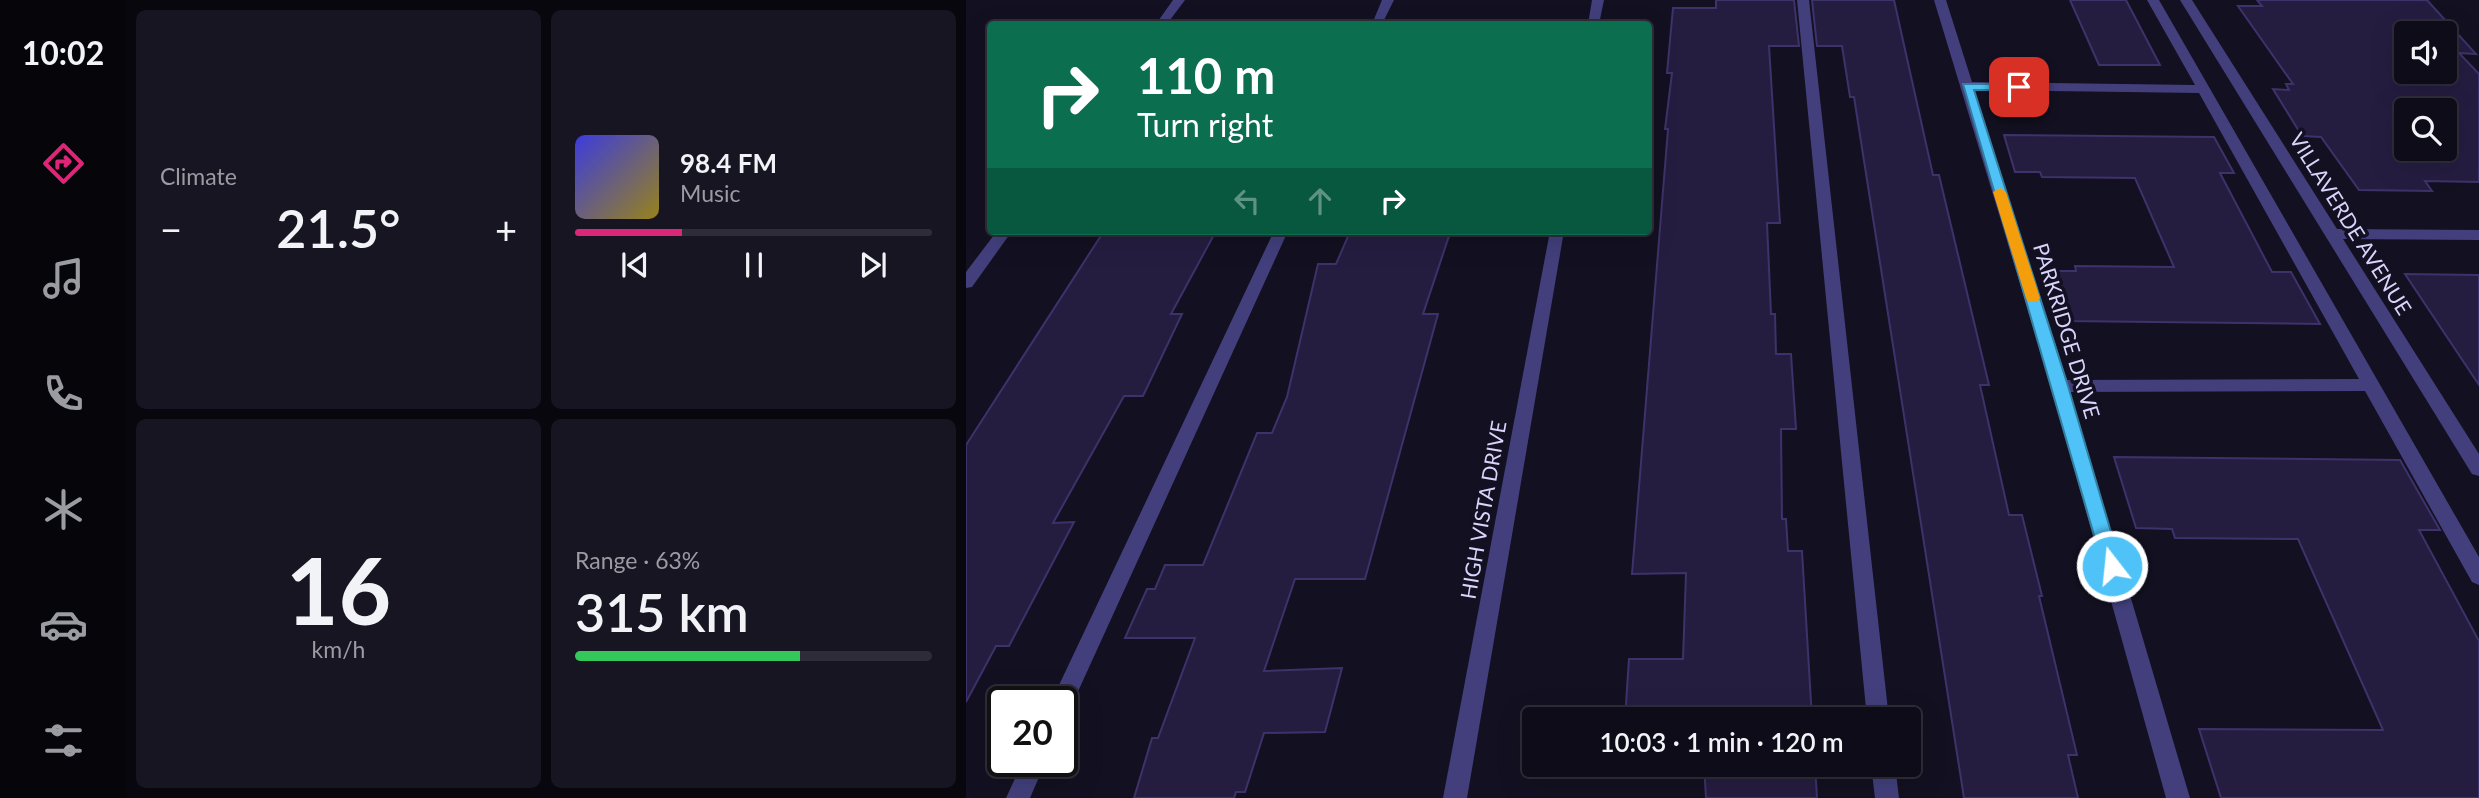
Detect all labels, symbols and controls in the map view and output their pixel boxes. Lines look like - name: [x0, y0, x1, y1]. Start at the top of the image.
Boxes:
- map controls: [2394, 21, 2457, 161]
- button: sound: [2394, 21, 2457, 84]
- text: 10:02: [22, 33, 104, 72]
- text: 110 m: [1137, 46, 1275, 104]
- icon: right: [1022, 49, 1113, 140]
- pin: [1989, 57, 2049, 117]
- icon: arrive: [2000, 68, 2038, 106]
- button: search: [2394, 98, 2457, 161]
- text: Turn right: [1137, 105, 1273, 144]
- street label: VILLAVERDE AVENUE: [2285, 128, 2418, 319]
- icon: directions: [39, 139, 88, 188]
- text: 98.4 FM: [680, 147, 777, 179]
- text: Climate: [160, 162, 237, 190]
- text: Music: [680, 179, 740, 207]
- icon: left: [1228, 182, 1266, 220]
- icon: ahead: [1301, 182, 1339, 220]
- icon: right: [1374, 182, 1412, 220]
- text: 21.5°: [276, 197, 401, 259]
- text: −: [160, 206, 182, 252]
- text: +: [495, 206, 517, 252]
- street label: PARKRIDGE DRIVE: [2029, 240, 2106, 421]
- icon: previous: [616, 246, 654, 284]
- icon: pause: [735, 246, 773, 284]
- icon: next: [854, 246, 892, 284]
- icon: music: [39, 254, 88, 303]
- icon: phone: [39, 369, 88, 418]
- street label: HIGH VISTA DRIVE: [1455, 419, 1511, 601]
- icon: climate: [39, 485, 88, 534]
- position arrow: [2075, 529, 2149, 603]
- text: 16: [286, 535, 391, 644]
- text: Range · 63%: [575, 546, 700, 574]
- text: 315 km: [575, 581, 749, 643]
- icon: car: [39, 600, 88, 649]
- text: km/h: [312, 635, 365, 663]
- speed limit sign: 20: [987, 686, 1078, 777]
- icon: filters: [39, 716, 88, 765]
- text: 10:03 · 1 min · 120 m: [1599, 726, 1844, 758]

